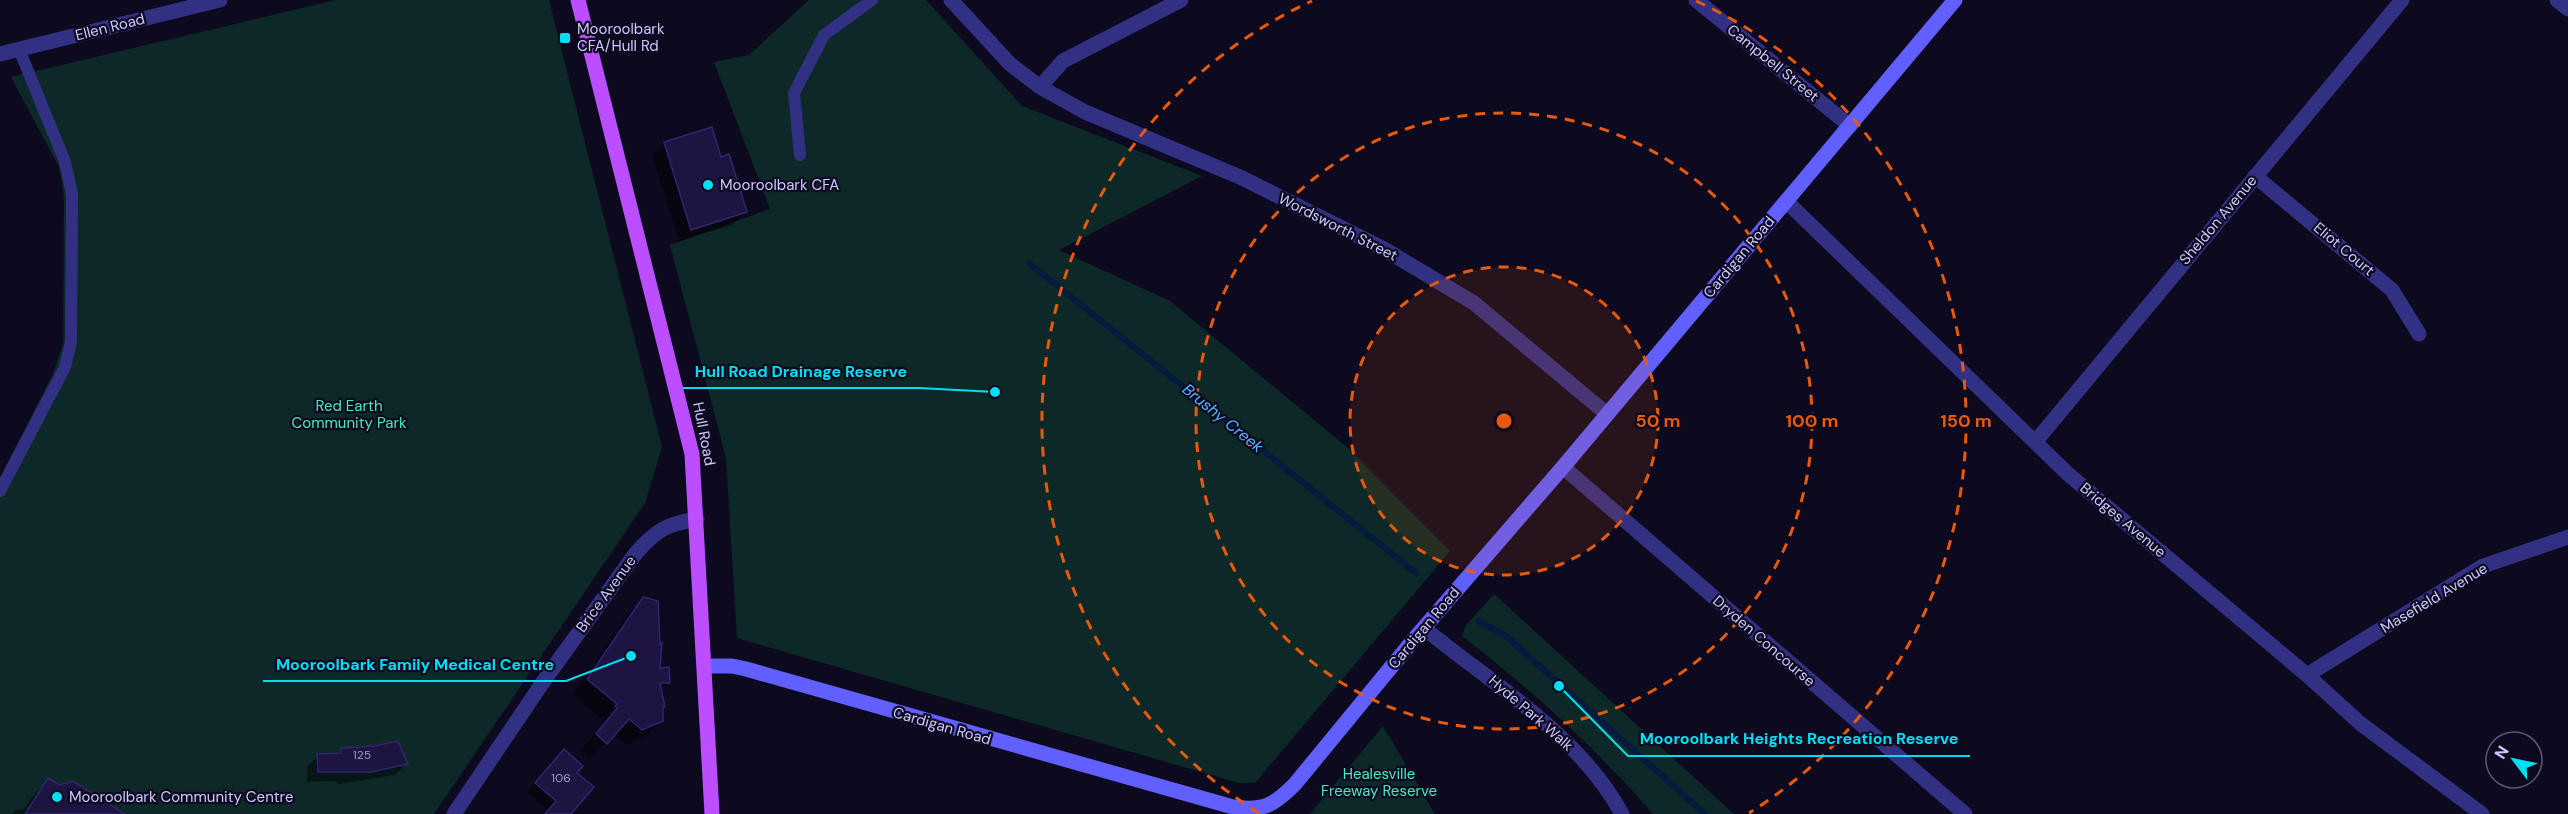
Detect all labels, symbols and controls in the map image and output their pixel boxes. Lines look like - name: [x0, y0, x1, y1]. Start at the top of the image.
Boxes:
- street label: Ellen Road: [73, 9, 147, 45]
- place label: Mooroolbark CFA/Hull Rd: [577, 19, 665, 56]
- street label: Campbell Street: [1723, 20, 1823, 106]
- marker: Mooroolbark CFA/Hull Rd: [558, 31, 572, 45]
- street label: Sheldon Avenue: [2175, 171, 2261, 269]
- place label: Mooroolbark CFA: [720, 175, 839, 195]
- marker: Mooroolbark CFA: [701, 178, 715, 192]
- street label: Wordsworth Street: [1275, 188, 1401, 266]
- street label: Cardigan Road: [1699, 212, 1779, 302]
- street label: Eliot Court: [2309, 218, 2379, 280]
- callout: Hull Road Drainage Reserve: [683, 354, 919, 388]
- text: Hull Road Drainage Reserve: [695, 361, 907, 382]
- water label: Brushy Creek: [1178, 379, 1269, 458]
- park label: Red Earth Community Park: [291, 396, 407, 433]
- street label: Hull Road: [688, 400, 720, 468]
- text: 50 m: [1635, 409, 1681, 433]
- text: 100 m: [1785, 409, 1839, 433]
- text: 150 m: [1940, 409, 1992, 433]
- centre of rings: [1494, 411, 1514, 431]
- street label: Bridges Avenue: [2076, 478, 2170, 562]
- street label: Brice Avenue: [571, 552, 641, 636]
- street label: Masefield Avenue: [2377, 558, 2491, 638]
- street label: Cardigan Road: [1384, 583, 1464, 673]
- street label: Dryden Concourse: [1708, 591, 1820, 691]
- callout: Mooroolbark Family Medical Centre: [263, 647, 566, 681]
- text: Mooroolbark Family Medical Centre: [276, 654, 554, 675]
- street label: Hyde Park Walk: [1484, 671, 1578, 756]
- street label: Cardigan Road: [891, 702, 993, 750]
- callout: Mooroolbark Heights Recreation Reserve: [1628, 722, 1970, 756]
- text: Mooroolbark Heights Recreation Reserve: [1640, 728, 1958, 749]
- north arrow: [2484, 730, 2544, 790]
- text: N: [2490, 742, 2514, 763]
- house number: 125: [353, 747, 371, 763]
- park label: Healesville Freeway Reserve: [1321, 764, 1437, 801]
- house number: 106: [551, 770, 571, 786]
- place label: Mooroolbark Community Centre: [69, 787, 293, 807]
- marker: Mooroolbark Community Centre: [50, 790, 64, 804]

